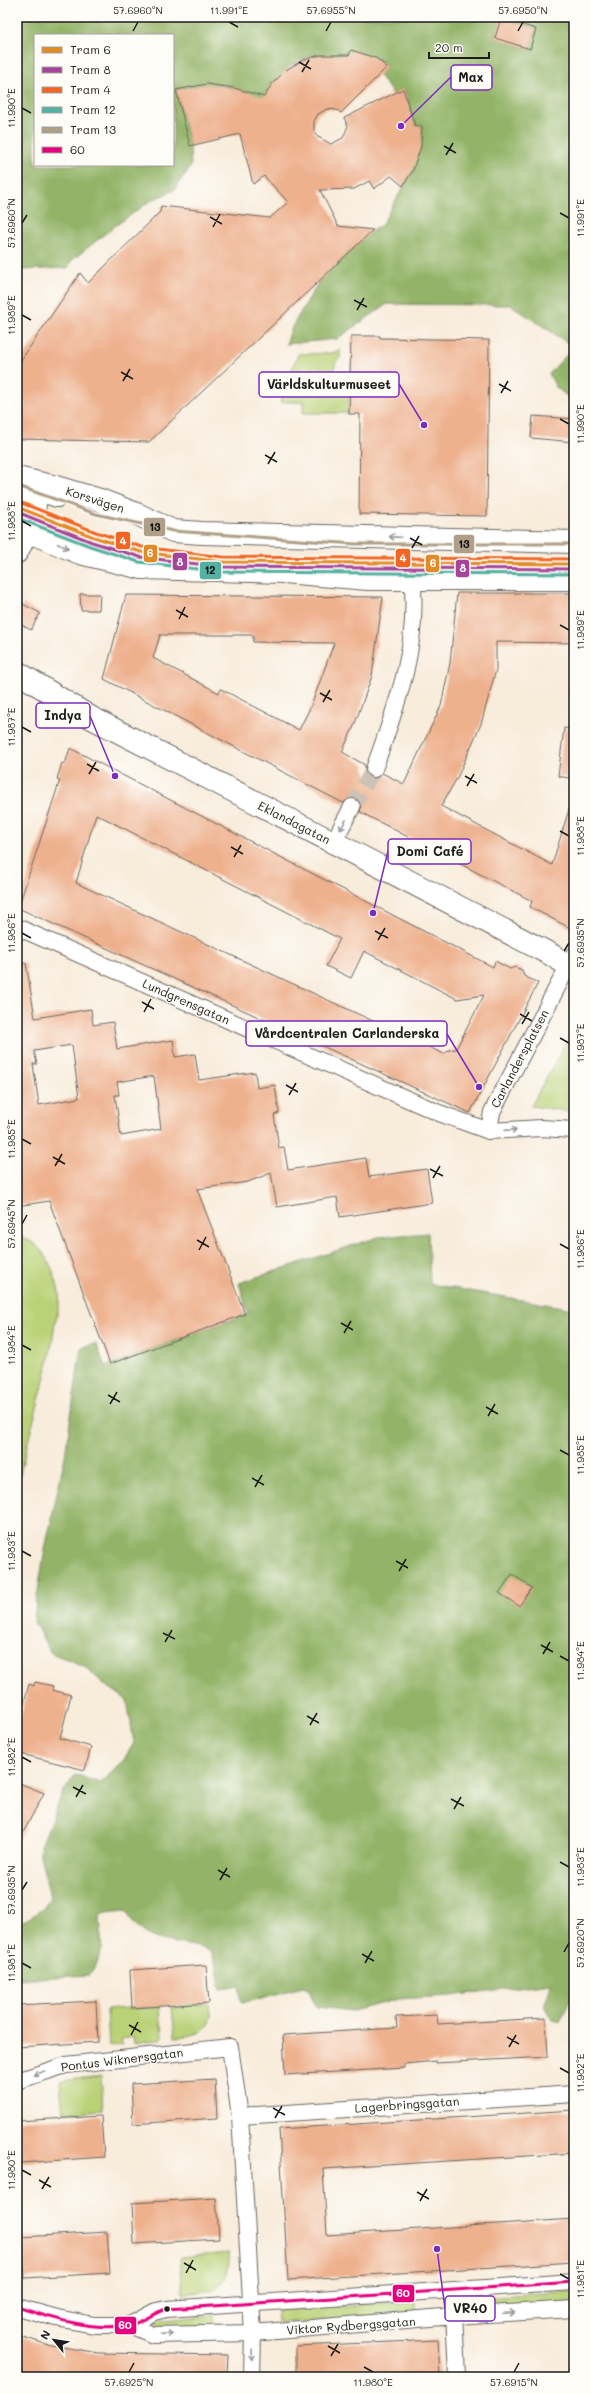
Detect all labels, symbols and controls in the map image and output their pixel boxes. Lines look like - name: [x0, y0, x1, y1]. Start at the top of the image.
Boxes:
- text: 57.6960°N: [113, 3, 163, 17]
- text: 11.991°E: [210, 3, 248, 17]
- text: 57.6955°N: [306, 3, 356, 17]
- text: 57.6950°N: [498, 3, 548, 17]
- legend: [34, 34, 174, 166]
- scale bar: [429, 34, 489, 60]
- text: 20 m: [435, 39, 463, 55]
- text: Tram 6: [70, 41, 111, 57]
- text: Tram 8: [70, 61, 111, 77]
- callout: Max: [451, 65, 492, 90]
- text: Max: [458, 68, 484, 85]
- text: Tram 4: [70, 81, 111, 97]
- text: 11.990°E: [4, 88, 18, 128]
- text: Tram 12: [70, 101, 116, 117]
- text: Tram 13: [70, 121, 116, 137]
- text: 60: [70, 141, 85, 157]
- text: 57.6960°N: [4, 198, 18, 248]
- text: 11.991°E: [573, 199, 587, 237]
- text: 11.989°E: [4, 295, 18, 335]
- callout: Världskulturmuseet: [259, 372, 399, 397]
- text: Världskulturmuseet: [267, 375, 391, 392]
- text: 11.990°E: [573, 404, 587, 444]
- street label: Korsvägen: [64, 482, 127, 516]
- text: 11.988°E: [4, 501, 18, 541]
- line badge: 13: [143, 517, 166, 537]
- text: 13: [149, 519, 161, 534]
- line badge: 4: [115, 531, 131, 550]
- text: 4: [120, 533, 127, 548]
- one-way arrow: [389, 533, 402, 541]
- line badge: 13: [453, 534, 475, 554]
- text: 13: [458, 536, 470, 551]
- one-way arrow: [56, 543, 68, 551]
- line badge: 6: [143, 544, 158, 563]
- text: 6: [147, 545, 154, 560]
- line badge: 4: [395, 548, 411, 568]
- text: 4: [400, 550, 407, 565]
- line badge: 8: [172, 552, 188, 571]
- text: 8: [177, 554, 184, 569]
- line badge: 6: [425, 554, 440, 573]
- text: 6: [430, 555, 437, 570]
- line badge: 8: [455, 559, 470, 578]
- text: 8: [460, 560, 467, 575]
- line badge: 12: [199, 561, 222, 580]
- text: 12: [204, 562, 216, 577]
- text: 11.989°E: [573, 610, 587, 650]
- callout: Indya: [36, 703, 90, 728]
- text: Indya: [44, 706, 82, 724]
- text: 11.987°E: [4, 707, 18, 747]
- street label: Eklandagatan: [255, 797, 333, 847]
- text: 11.988°E: [573, 816, 587, 856]
- one-way arrow: [338, 819, 346, 831]
- callout: Domi Café: [388, 839, 471, 864]
- text: Domi Café: [396, 842, 464, 859]
- text: 11.986°E: [4, 913, 18, 953]
- text: 57.6935°N: [573, 918, 587, 968]
- street label: Lundgrensgatan: [140, 975, 233, 1027]
- street label: Carlandersplatsen: [486, 1007, 552, 1110]
- callout: Vårdcentralen Carlanderska: [246, 1021, 447, 1046]
- text: 11.987°E: [573, 1023, 587, 1063]
- text: Vårdcentralen Carlanderska: [254, 1024, 440, 1041]
- text: 11.985°E: [4, 1119, 18, 1159]
- one-way arrow: [504, 1126, 517, 1133]
- text: 57.6945°N: [4, 1199, 18, 1249]
- text: 11.986°E: [573, 1229, 587, 1269]
- text: 11.984°E: [4, 1325, 18, 1365]
- text: 11.985°E: [573, 1435, 587, 1475]
- text: 11.983°E: [4, 1531, 18, 1571]
- text: 11.984°E: [573, 1641, 587, 1681]
- text: 11.982°E: [4, 1737, 18, 1777]
- text: 11.983°E: [573, 1847, 587, 1887]
- text: 57.6935°N: [4, 1865, 18, 1915]
- text: 57.6920°N: [573, 1918, 587, 1968]
- text: 11.981°E: [4, 1944, 18, 1982]
- street label: Pontus Wiknersgatan: [60, 2044, 184, 2074]
- text: 11.982°E: [573, 2053, 587, 2093]
- one-way arrow: [32, 2070, 45, 2077]
- street label: Lagerbringsgatan: [354, 2092, 460, 2116]
- text: 11.980°E: [4, 2150, 18, 2190]
- text: 11.981°E: [573, 2260, 587, 2298]
- line badge: 60: [392, 2284, 415, 2303]
- text: 60: [396, 2285, 410, 2300]
- callout: VR40: [445, 2296, 495, 2321]
- text: VR40: [453, 2299, 487, 2316]
- unlabelled marker: [162, 2304, 172, 2314]
- one-way arrow: [502, 2310, 515, 2317]
- street label: Viktor Rydbergsgatan: [286, 2313, 416, 2337]
- line badge: 60: [114, 2316, 137, 2335]
- text: 60: [118, 2317, 132, 2332]
- north arrow: [34, 2320, 74, 2360]
- text: N: [36, 2327, 53, 2342]
- one-way arrow: [160, 2331, 173, 2338]
- one-way arrow: [248, 2348, 256, 2361]
- text: 57.6925°N: [105, 2375, 153, 2389]
- text: 11.980°E: [353, 2375, 393, 2389]
- text: 57.6915°N: [490, 2375, 538, 2389]

